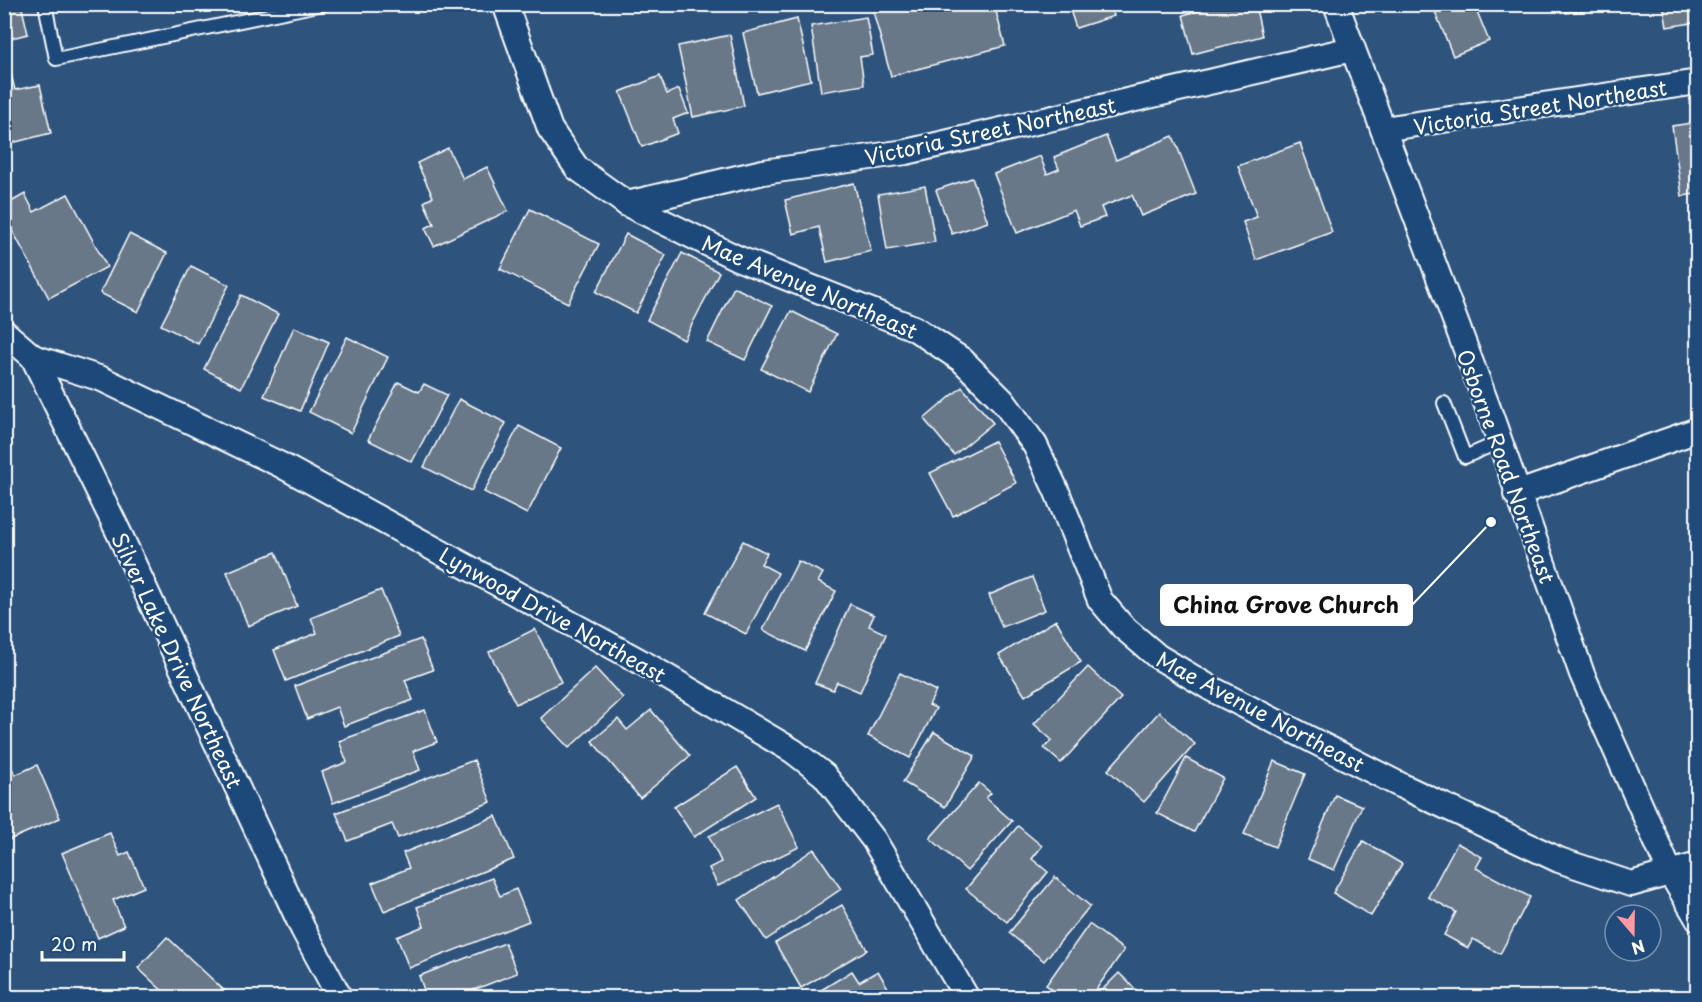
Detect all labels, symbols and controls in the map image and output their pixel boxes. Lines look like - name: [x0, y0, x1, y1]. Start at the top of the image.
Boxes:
- street label: Victoria Street Northeast: [1411, 70, 1669, 142]
- street label: Victoria Street Northeast: [862, 88, 1118, 172]
- street label: Mae Avenue Northeast: [697, 226, 923, 346]
- street label: Osborne Road Northeast: [1450, 345, 1564, 587]
- street label: Silver Lake Drive Northeast: [104, 527, 252, 793]
- street label: Lynwood Drive Northeast: [434, 538, 672, 690]
- callout: China Grove Church: [1161, 585, 1412, 625]
- text: China Grove Church: [1173, 587, 1399, 620]
- street label: Mae Avenue Northeast: [1151, 643, 1371, 779]
- north arrow: [1603, 903, 1663, 963]
- scale bar: [42, 924, 124, 962]
- text: 20 m: [51, 930, 97, 957]
- text: N: [1628, 935, 1649, 961]

